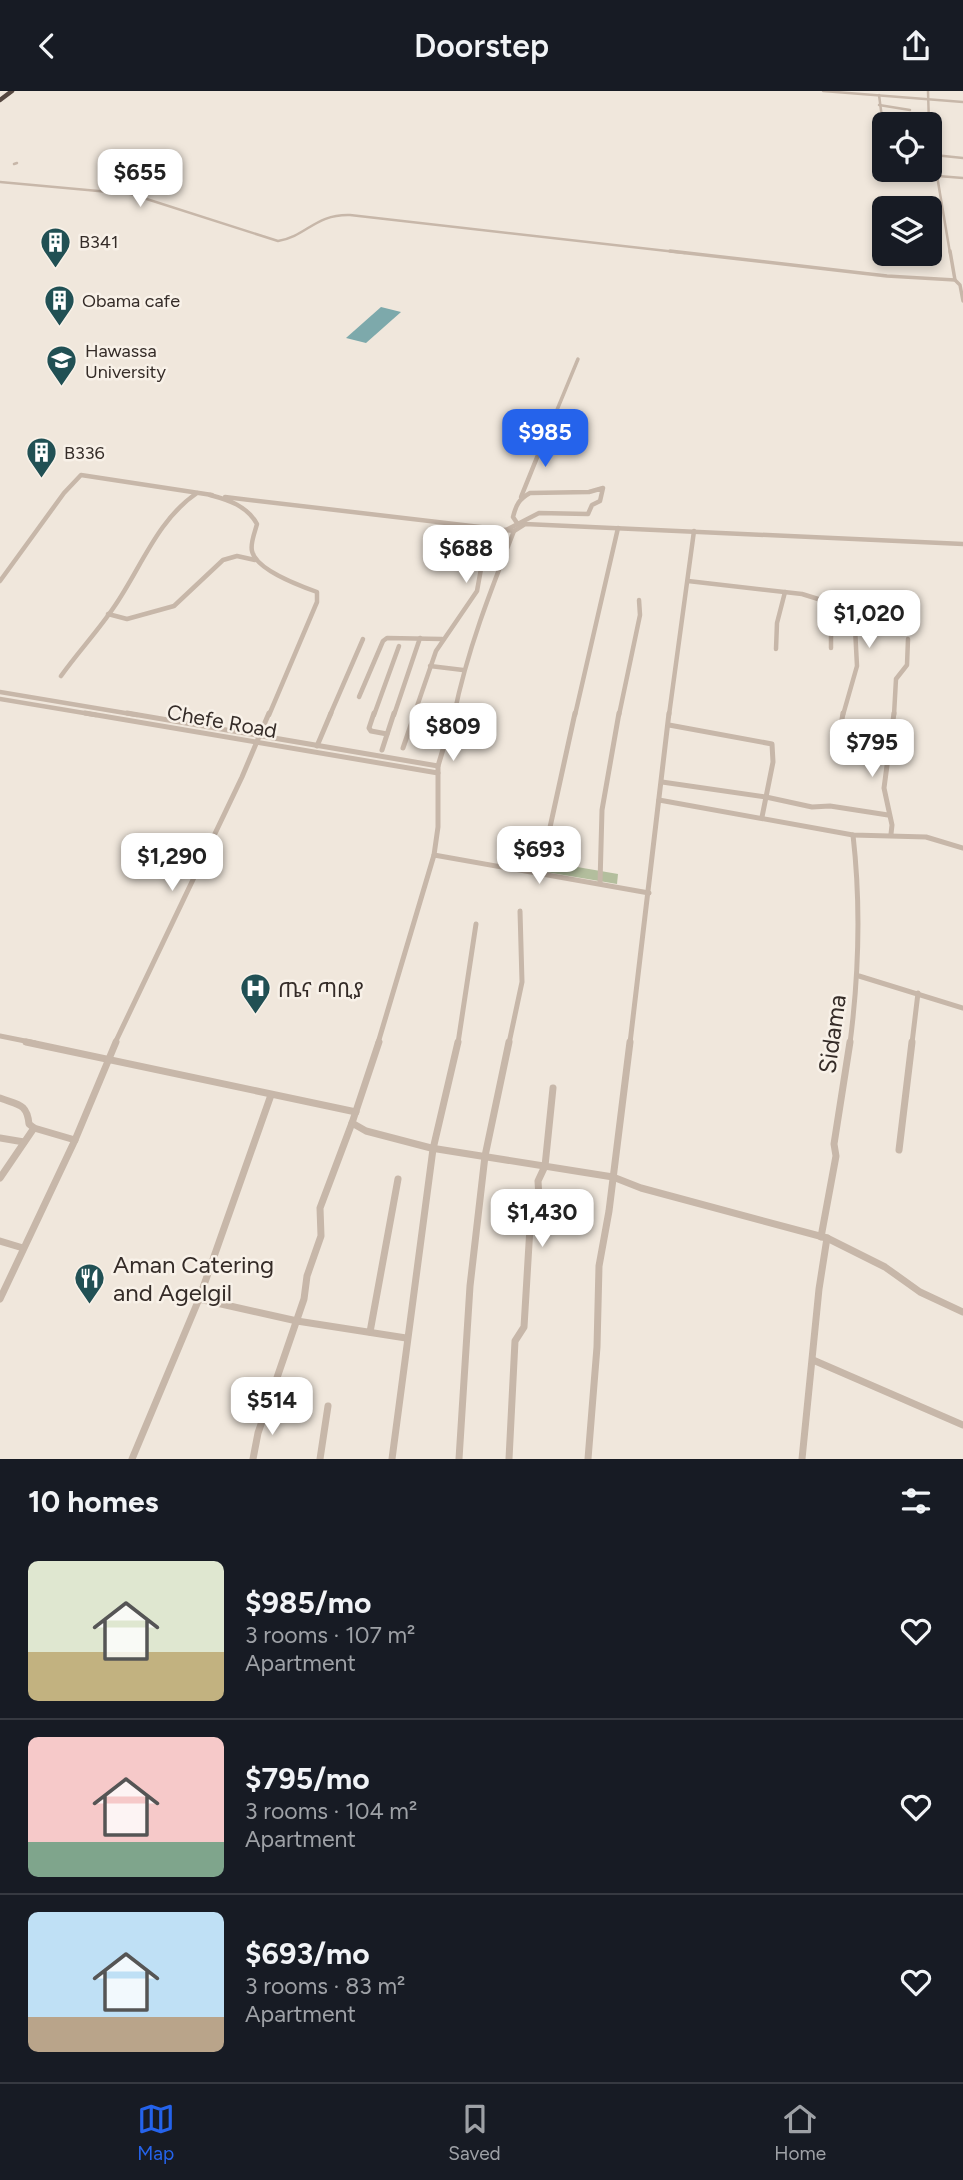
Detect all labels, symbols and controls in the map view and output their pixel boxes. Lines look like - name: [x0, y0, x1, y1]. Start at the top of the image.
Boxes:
- icon: back: [28, 27, 66, 65]
- text: Doorstep: [414, 27, 549, 65]
- icon: share: [897, 27, 935, 65]
- map controls: [872, 112, 942, 266]
- button: locate: [872, 112, 942, 182]
- pin: $655: [99, 149, 181, 209]
- text: $655: [114, 158, 166, 186]
- button: layers: [872, 196, 942, 266]
- building icon: B341: [39, 225, 73, 269]
- place label: B341: [79, 231, 118, 253]
- building icon: Obama cafe: [42, 284, 76, 328]
- place label: Obama cafe: [82, 290, 180, 312]
- place label: Hawassa University: [85, 340, 166, 383]
- school or university icon: Hawassa University: [45, 344, 79, 388]
- pin: $985: [504, 409, 586, 469]
- text: $985: [518, 418, 572, 446]
- building icon: B336: [24, 436, 58, 480]
- place label: B336: [64, 442, 105, 464]
- pin: $688: [425, 525, 507, 585]
- text: $688: [439, 534, 493, 562]
- pin: $1,020: [812, 591, 926, 650]
- text: $1,020: [833, 599, 905, 627]
- street label: Chefe Road: [165, 699, 279, 743]
- pin: $809: [412, 703, 494, 763]
- text: $809: [425, 712, 481, 740]
- pin: $795: [831, 719, 913, 779]
- text: $795: [846, 728, 898, 756]
- pin: $693: [498, 827, 580, 886]
- pin: $1,290: [115, 833, 229, 893]
- text: $693: [513, 835, 565, 863]
- text: $1,290: [137, 842, 207, 870]
- hospital icon: ጤና ጣቢያ: [238, 972, 272, 1016]
- place label: ጤና ጣቢያ: [278, 977, 364, 1002]
- street label: Sidama: [812, 993, 852, 1075]
- pin: $1,430: [485, 1189, 599, 1249]
- text: $1,430: [507, 1198, 577, 1226]
- place label: Aman Catering and Agelgil: [113, 1250, 274, 1307]
- restaurant icon: Aman Catering and Agelgil: [73, 1261, 107, 1305]
- pin: $514: [231, 1377, 313, 1437]
- text: $514: [247, 1386, 297, 1414]
- icon: filters: [897, 1482, 935, 1520]
- text: 10 homes: [28, 1483, 159, 1520]
- text: $985/mo: [245, 1584, 371, 1621]
- icon: home: [84, 1589, 168, 1673]
- icon: heart: [897, 1612, 935, 1650]
- text: 3 rooms · 107 m²: [245, 1621, 415, 1649]
- text: Apartment: [245, 1649, 356, 1677]
- text: $795/mo: [245, 1760, 370, 1797]
- icon: home: [84, 1765, 168, 1849]
- icon: heart: [897, 1788, 935, 1826]
- text: 3 rooms · 104 m²: [245, 1797, 417, 1825]
- text: Apartment: [245, 1825, 356, 1853]
- text: $693/mo: [245, 1935, 370, 1972]
- icon: home: [84, 1940, 168, 2024]
- icon: heart: [897, 1963, 935, 2001]
- text: 3 rooms · 83 m²: [245, 1972, 405, 2000]
- text: Apartment: [245, 2000, 356, 2028]
- tab: Map: [137, 2100, 175, 2165]
- tab: Saved: [448, 2100, 501, 2165]
- tab: Home: [774, 2100, 826, 2165]

